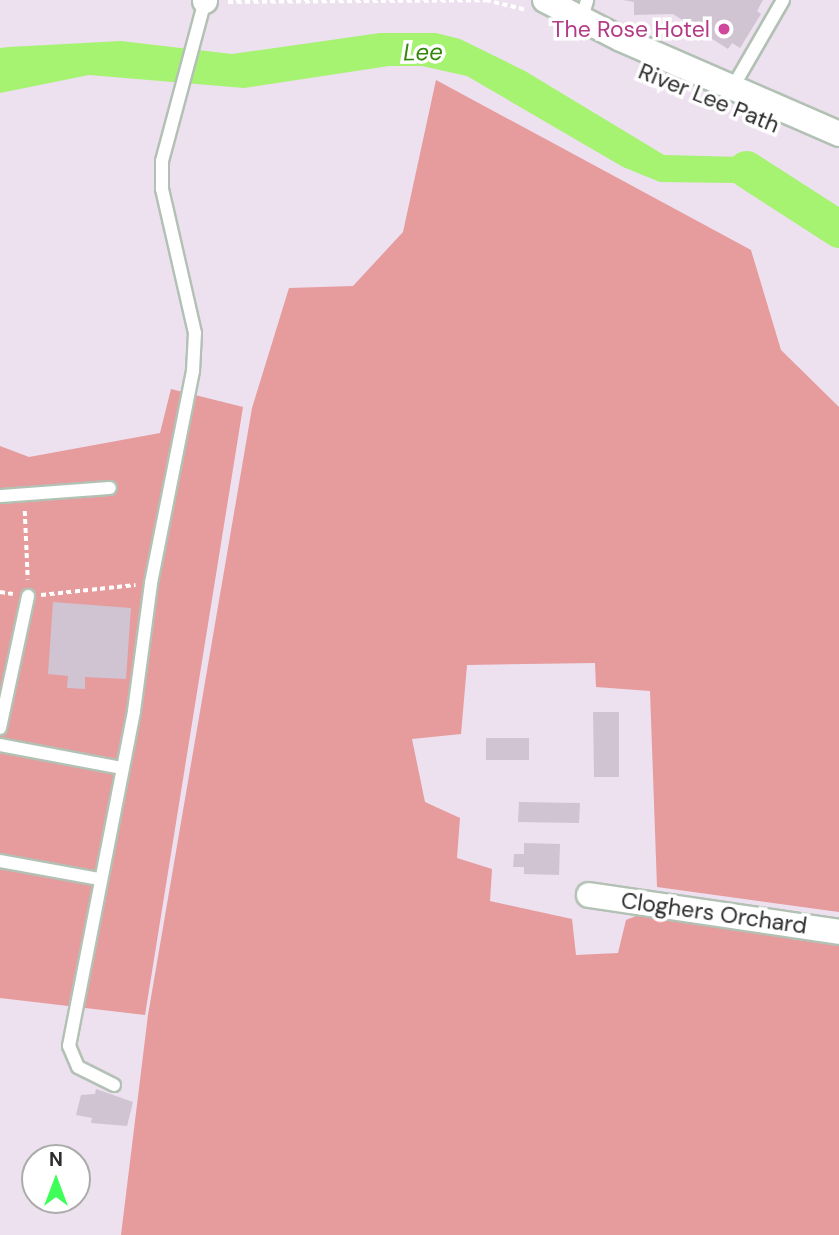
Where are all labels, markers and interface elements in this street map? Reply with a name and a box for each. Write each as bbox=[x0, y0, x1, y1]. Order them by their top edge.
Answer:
place label: The Rose Hotel bbox=[552, 15, 710, 43]
marker: The Rose Hotel bbox=[716, 21, 732, 37]
water label: Lee bbox=[403, 37, 443, 67]
street label: River Lee Path bbox=[635, 57, 783, 139]
street label: Cloghers Orchard bbox=[619, 886, 809, 940]
north arrow bbox=[21, 1144, 91, 1214]
text: N bbox=[49, 1147, 63, 1172]

